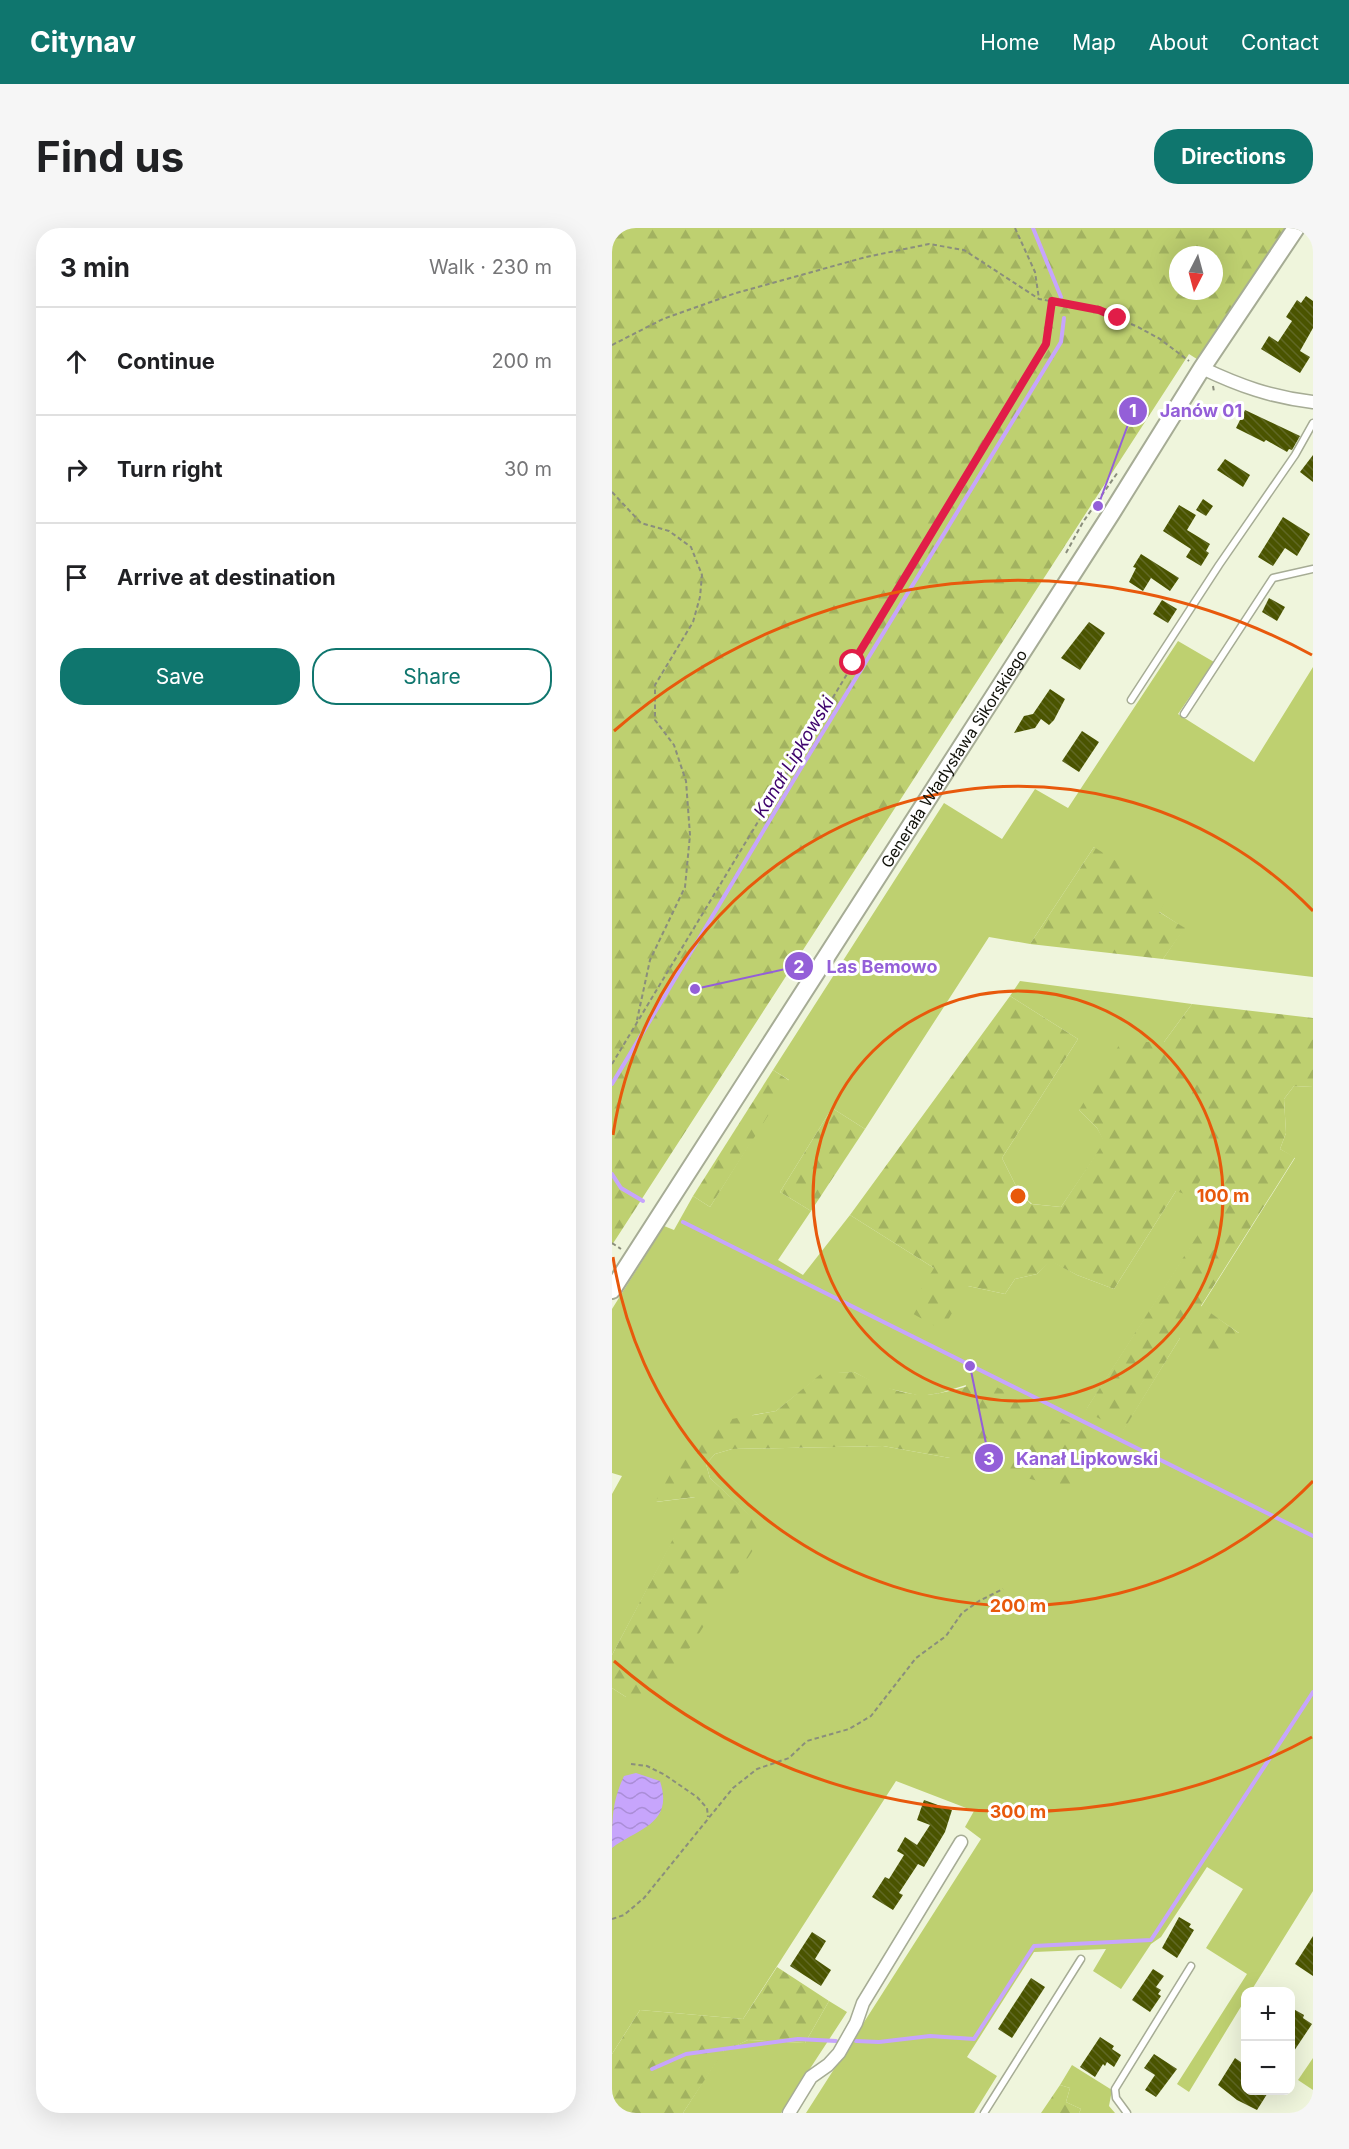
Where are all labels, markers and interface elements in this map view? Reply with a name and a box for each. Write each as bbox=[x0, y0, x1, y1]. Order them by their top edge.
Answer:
text: Citynav bbox=[30, 25, 136, 59]
text: Home bbox=[980, 30, 1039, 55]
text: Map bbox=[1072, 30, 1116, 55]
text: About bbox=[1149, 30, 1208, 55]
text: Contact bbox=[1241, 30, 1319, 55]
button: Directions bbox=[1154, 129, 1313, 184]
text: Find us bbox=[36, 131, 184, 182]
north arrow bbox=[1169, 246, 1223, 300]
text: 3 min bbox=[60, 252, 130, 283]
text: Walk · 230 m bbox=[429, 255, 552, 279]
route end bbox=[1104, 304, 1130, 330]
icon: ahead bbox=[60, 345, 93, 378]
text: Continue bbox=[117, 348, 215, 374]
text: 200 m bbox=[491, 349, 552, 373]
callout: Janów 01 bbox=[1118, 393, 1254, 429]
text: 1 bbox=[1129, 400, 1137, 421]
text: Janów 01 bbox=[1160, 400, 1242, 421]
icon: right bbox=[60, 453, 93, 486]
text: Turn right bbox=[117, 456, 223, 482]
text: 30 m bbox=[504, 457, 552, 481]
icon: arrive bbox=[60, 561, 93, 594]
text: Arrive at destination bbox=[117, 564, 336, 590]
street label: Generała Władysława Sikorskiego bbox=[876, 645, 1031, 871]
button: Save bbox=[60, 648, 300, 705]
button: Share bbox=[312, 648, 552, 705]
route start bbox=[839, 649, 865, 675]
water label: Kanał Lipkowski bbox=[749, 692, 838, 821]
callout: Las Bemowo bbox=[784, 948, 949, 984]
text: 2 bbox=[793, 956, 805, 977]
text: Las Bemowo bbox=[827, 956, 937, 977]
text: 100 m bbox=[1197, 1185, 1249, 1206]
centre of rings bbox=[1008, 1186, 1028, 1206]
callout: Kanał Lipkowski bbox=[974, 1440, 1170, 1476]
text: 3 bbox=[983, 1448, 995, 1469]
text: Kanał Lipkowski bbox=[1016, 1448, 1158, 1469]
text: 200 m bbox=[990, 1595, 1046, 1616]
text: 300 m bbox=[990, 1801, 1046, 1822]
map controls bbox=[1241, 1987, 1295, 2095]
button: + bbox=[1241, 1987, 1295, 2041]
button: − bbox=[1241, 2041, 1295, 2095]

